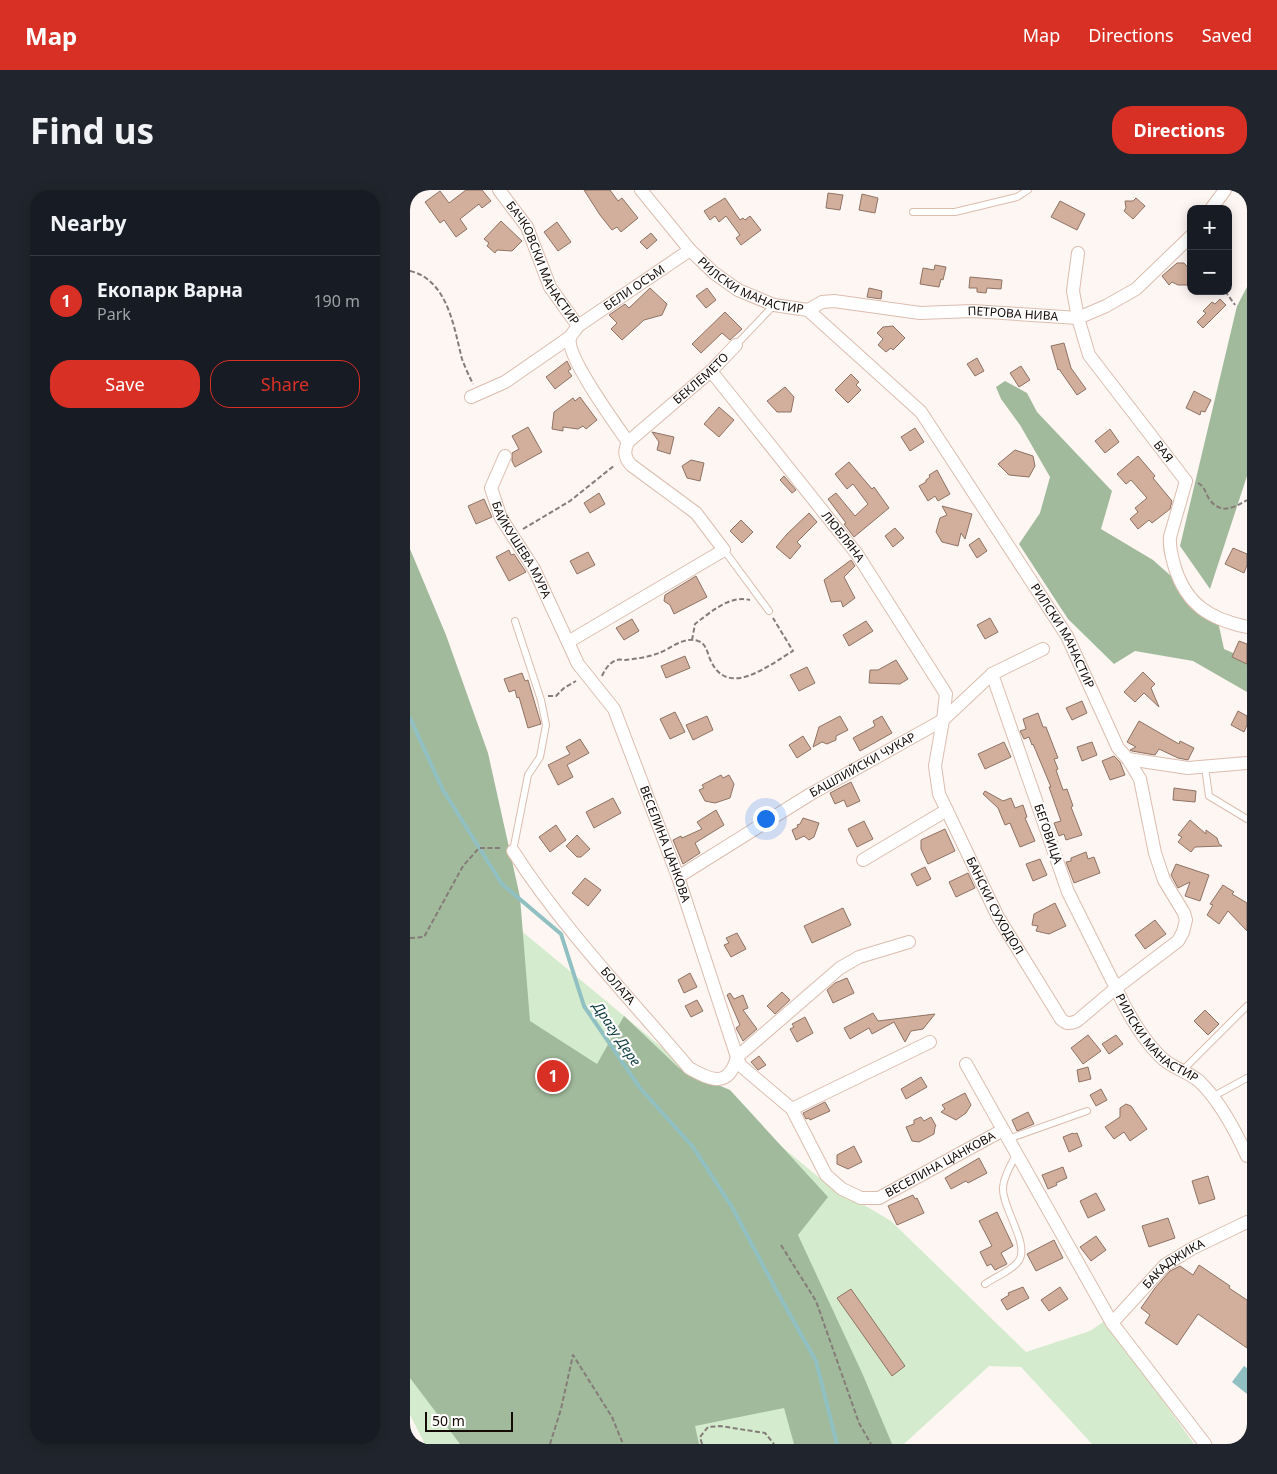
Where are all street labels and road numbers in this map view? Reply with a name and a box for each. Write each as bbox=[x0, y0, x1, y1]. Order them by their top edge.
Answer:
street label: БАЧКОВСКИ МАНАСТИР bbox=[502, 197, 584, 328]
street label: РИЛСКИ МАНАСТИР bbox=[694, 253, 805, 317]
street label: БЕЛИ ОСЪМ bbox=[600, 261, 668, 314]
street label: ПЕТРОВА НИВА bbox=[967, 302, 1059, 325]
street label: БЕКЛЕМЕТО bbox=[669, 349, 732, 408]
street label: ВАЯ bbox=[1150, 437, 1177, 465]
street label: БАЙКУШЕВА МУРА bbox=[488, 499, 556, 601]
street label: ЛЮБЛЯНА bbox=[818, 508, 869, 565]
street label: РИЛСКИ МАНАСТИР bbox=[1027, 580, 1099, 691]
street label: БАШЛИЙСКИ ЧУКАР bbox=[806, 728, 919, 801]
street label: ВЕСЕЛИНА ЦАНКОВА bbox=[636, 783, 695, 905]
street label: БЕГОВИЦА bbox=[1030, 802, 1067, 866]
street label: БАНСКИ СУХОДОЛ bbox=[962, 854, 1028, 958]
street label: БОЛАТА bbox=[597, 963, 640, 1008]
street label: РИЛСКИ МАНАСТИР bbox=[1112, 991, 1202, 1086]
street label: ВЕСЕЛИНА ЦАНКОВА bbox=[882, 1127, 998, 1201]
street label: БАКАДЖИКА bbox=[1138, 1235, 1207, 1292]

